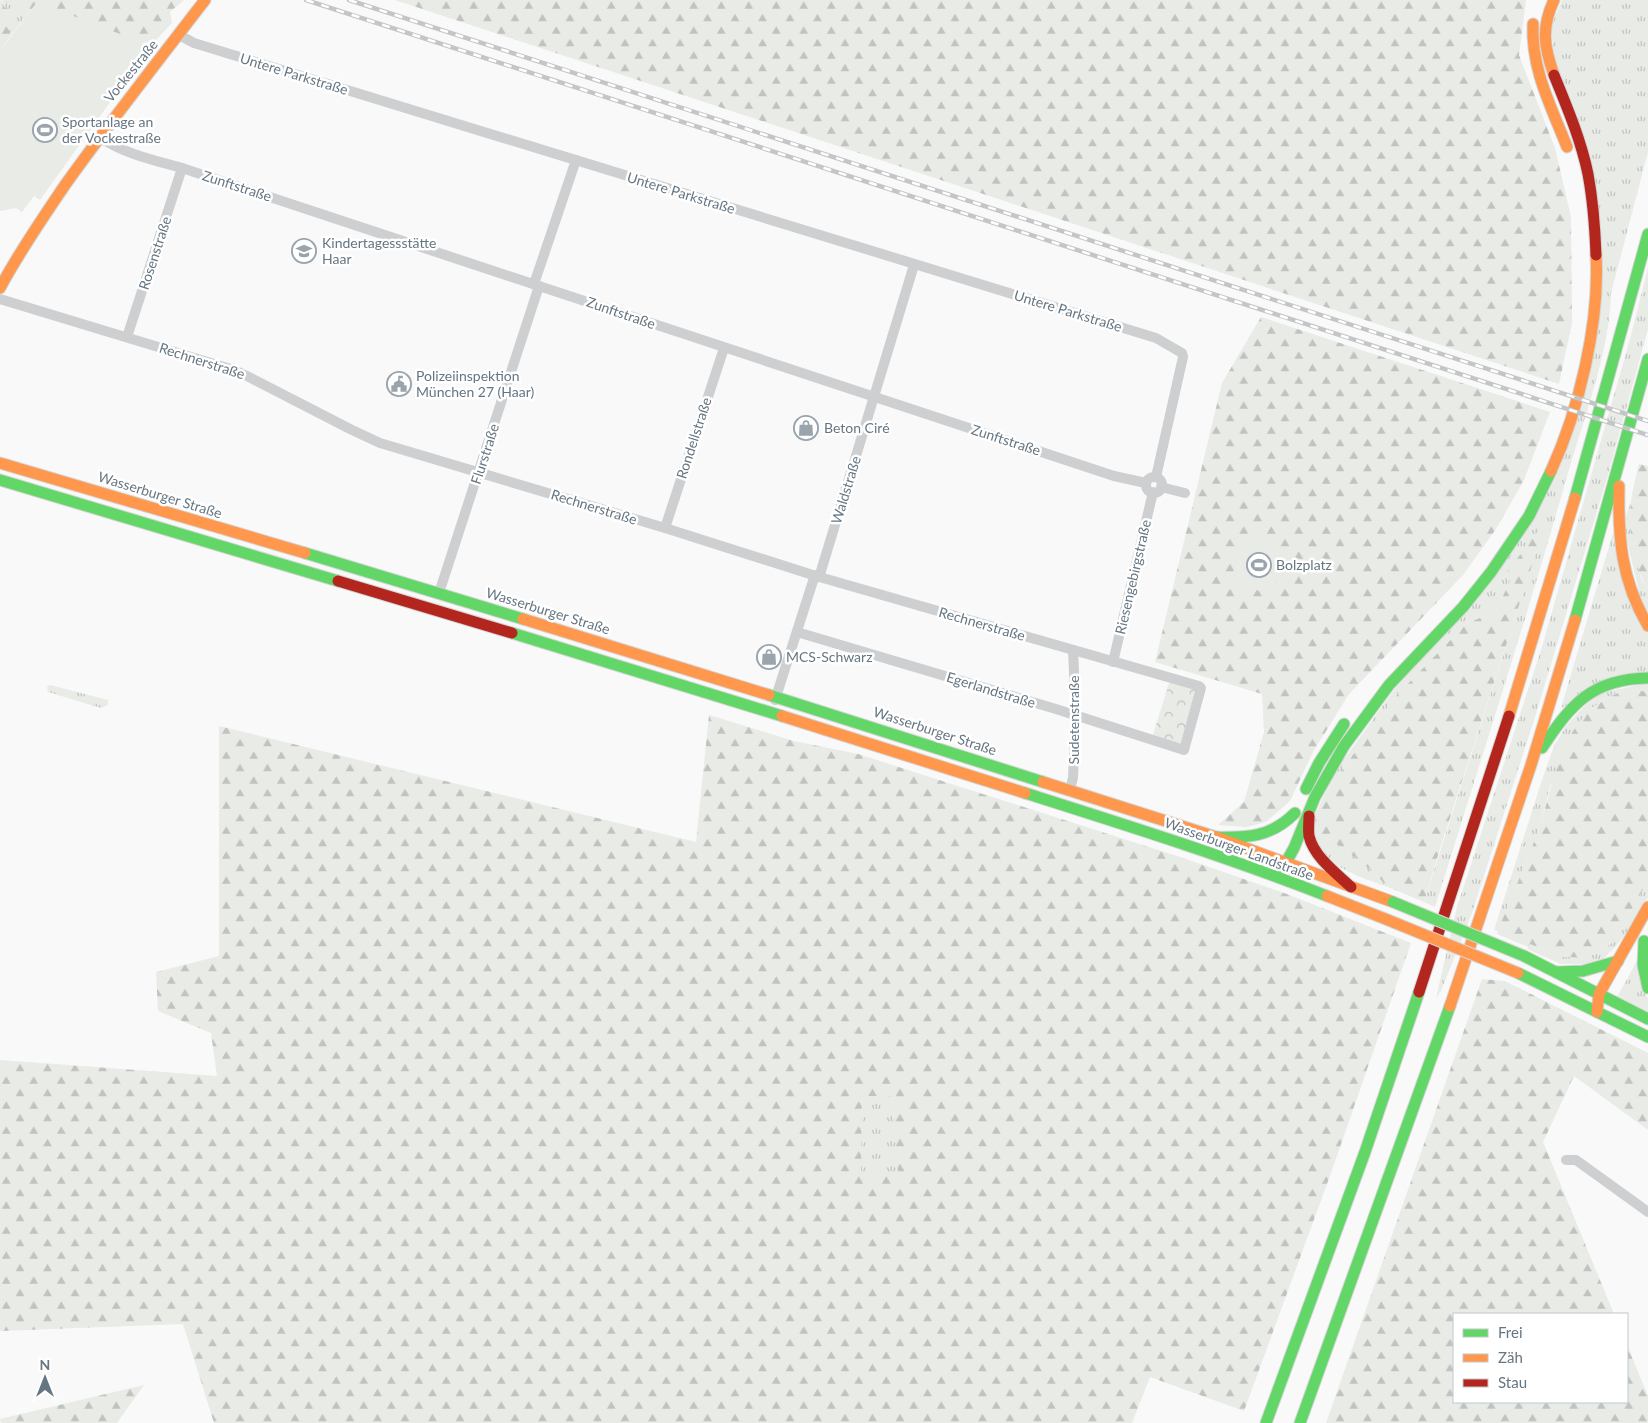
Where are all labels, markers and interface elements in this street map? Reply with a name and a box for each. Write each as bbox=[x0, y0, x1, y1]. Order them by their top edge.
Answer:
street label: Vockestraße bbox=[100, 36, 161, 105]
street label: Untere Parkstraße bbox=[238, 49, 350, 98]
place label: Sportanlage an der Vockestraße bbox=[62, 113, 161, 146]
sports icon: Sportanlage an der Vockestraße bbox=[32, 117, 58, 143]
street label: Zunftstraße bbox=[200, 166, 274, 205]
street label: Untere Parkstraße bbox=[625, 168, 737, 217]
street label: Rosenstraße bbox=[135, 214, 174, 292]
place label: Kindertagessstätte Haar bbox=[322, 234, 436, 267]
school or university icon: Kindertagessstätte Haar bbox=[291, 238, 317, 264]
street label: Untere Parkstraße bbox=[1012, 286, 1124, 335]
street label: Zunftstraße bbox=[584, 293, 658, 332]
street label: Rechnerstraße bbox=[157, 339, 247, 382]
place label: Polizeiinspektion München 27 (Haar) bbox=[416, 367, 535, 400]
public building icon: Polizeiinspektion München 27 (Haar) bbox=[386, 371, 412, 397]
street label: Rondellstraße bbox=[672, 395, 715, 481]
shop icon: Beton Ciré bbox=[793, 415, 819, 441]
place label: Beton Ciré bbox=[824, 419, 890, 436]
street label: Zunftstraße bbox=[969, 420, 1043, 459]
street label: Flurstraße bbox=[467, 421, 502, 486]
street label: Waldstraße bbox=[827, 454, 864, 526]
street label: Wasserburger Straße bbox=[96, 468, 224, 521]
street label: Rechnerstraße bbox=[549, 485, 639, 528]
street label: Riesengebirgstraße bbox=[1111, 518, 1154, 636]
sports icon: Bolzplatz bbox=[1246, 552, 1272, 578]
place label: Bolzplatz bbox=[1276, 556, 1332, 573]
street label: Wasserburger Straße bbox=[484, 584, 612, 637]
street label: Rechnerstraße bbox=[937, 603, 1027, 644]
shop icon: MCS-Schwarz bbox=[756, 644, 782, 670]
place label: MCS-Schwarz bbox=[786, 648, 872, 665]
street label: Egerlandstraße bbox=[945, 668, 1038, 711]
street label: Sudetenstraße bbox=[1065, 675, 1082, 765]
street label: Wasserburger Straße bbox=[871, 703, 999, 758]
street label: Wasserburger Landstraße bbox=[1162, 814, 1316, 883]
legend bbox=[1453, 1313, 1628, 1403]
text: Frei bbox=[1498, 1323, 1523, 1341]
text: Zäh bbox=[1498, 1348, 1523, 1366]
north arrow bbox=[20, 1353, 70, 1403]
text: N bbox=[40, 1356, 50, 1373]
text: Stau bbox=[1498, 1373, 1527, 1391]

